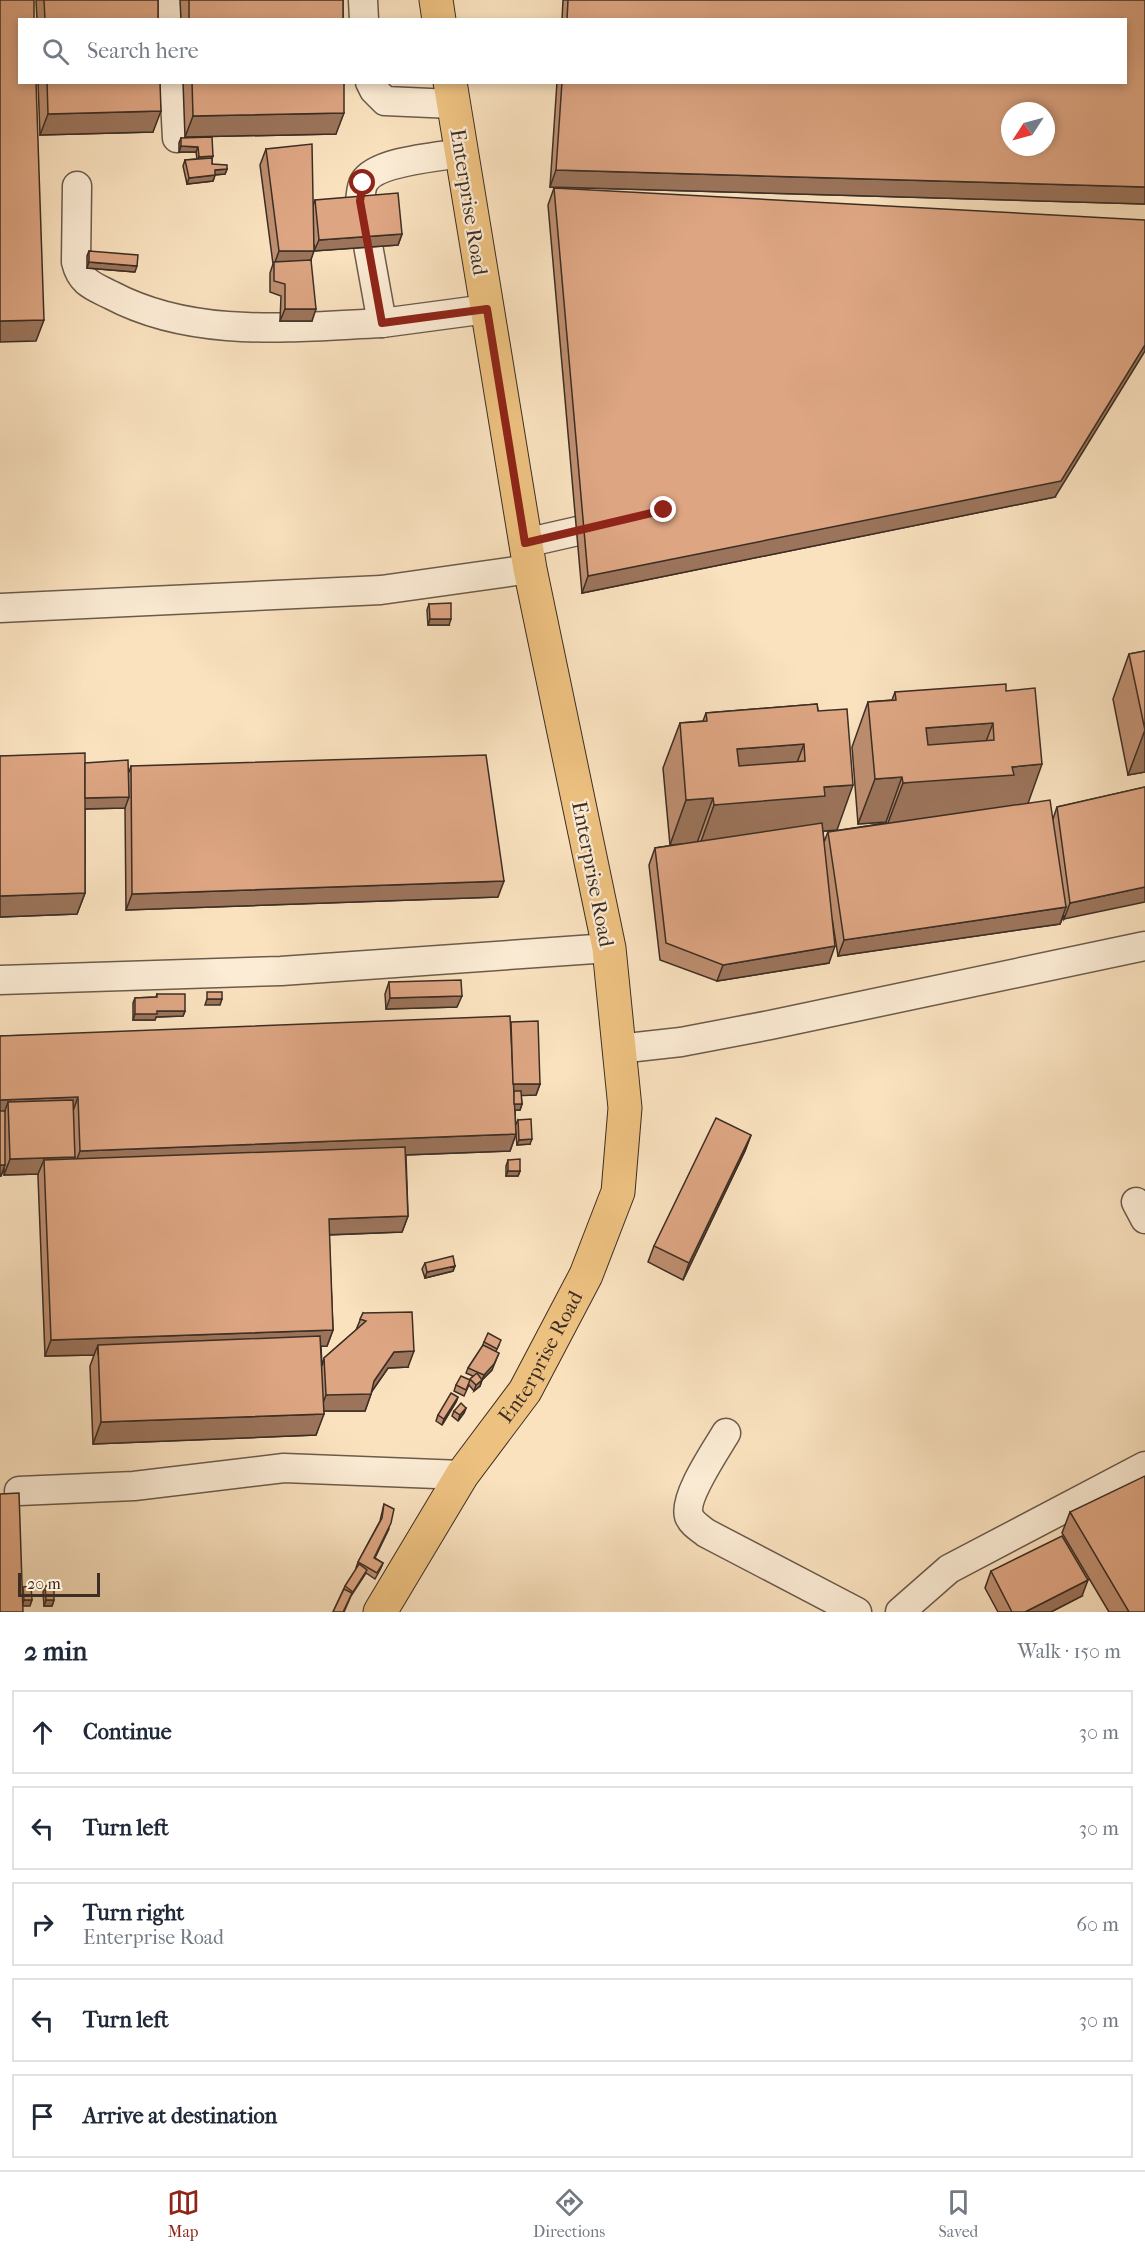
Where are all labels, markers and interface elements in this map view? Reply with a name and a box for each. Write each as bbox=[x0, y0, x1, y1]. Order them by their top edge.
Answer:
search box bbox=[18, 18, 1127, 84]
icon: search bbox=[39, 35, 72, 68]
text: Search here bbox=[87, 38, 199, 64]
north arrow bbox=[1001, 102, 1055, 156]
street label: Enterprise Road bbox=[446, 127, 493, 278]
route start bbox=[349, 169, 375, 195]
route end bbox=[650, 496, 676, 522]
street label: Enterprise Road bbox=[567, 799, 619, 949]
street label: Enterprise Road bbox=[493, 1286, 588, 1428]
scale bar bbox=[18, 1570, 100, 1598]
text: 20 m bbox=[27, 1574, 61, 1593]
text: 2 min bbox=[24, 1636, 87, 1667]
text: Walk · 150 m bbox=[1017, 1640, 1121, 1663]
icon: ahead bbox=[26, 1716, 59, 1749]
text: Continue bbox=[83, 1719, 172, 1745]
text: 30 m bbox=[1079, 1721, 1119, 1744]
icon: left bbox=[26, 1812, 59, 1845]
text: Turn left bbox=[83, 1815, 169, 1841]
text: 30 m bbox=[1079, 1817, 1119, 1840]
text: Turn right bbox=[83, 1900, 184, 1926]
icon: right bbox=[26, 1908, 59, 1941]
text: 60 m bbox=[1076, 1913, 1119, 1936]
text: Enterprise Road bbox=[83, 1926, 224, 1949]
icon: left bbox=[26, 2004, 59, 2037]
text: Turn left bbox=[83, 2007, 169, 2033]
text: 30 m bbox=[1079, 2009, 1119, 2032]
icon: arrive bbox=[26, 2100, 59, 2133]
text: Arrive at destination bbox=[83, 2103, 277, 2129]
tab: Map bbox=[167, 2186, 200, 2241]
tab: Directions bbox=[533, 2186, 605, 2241]
tab: Saved bbox=[939, 2186, 978, 2241]

